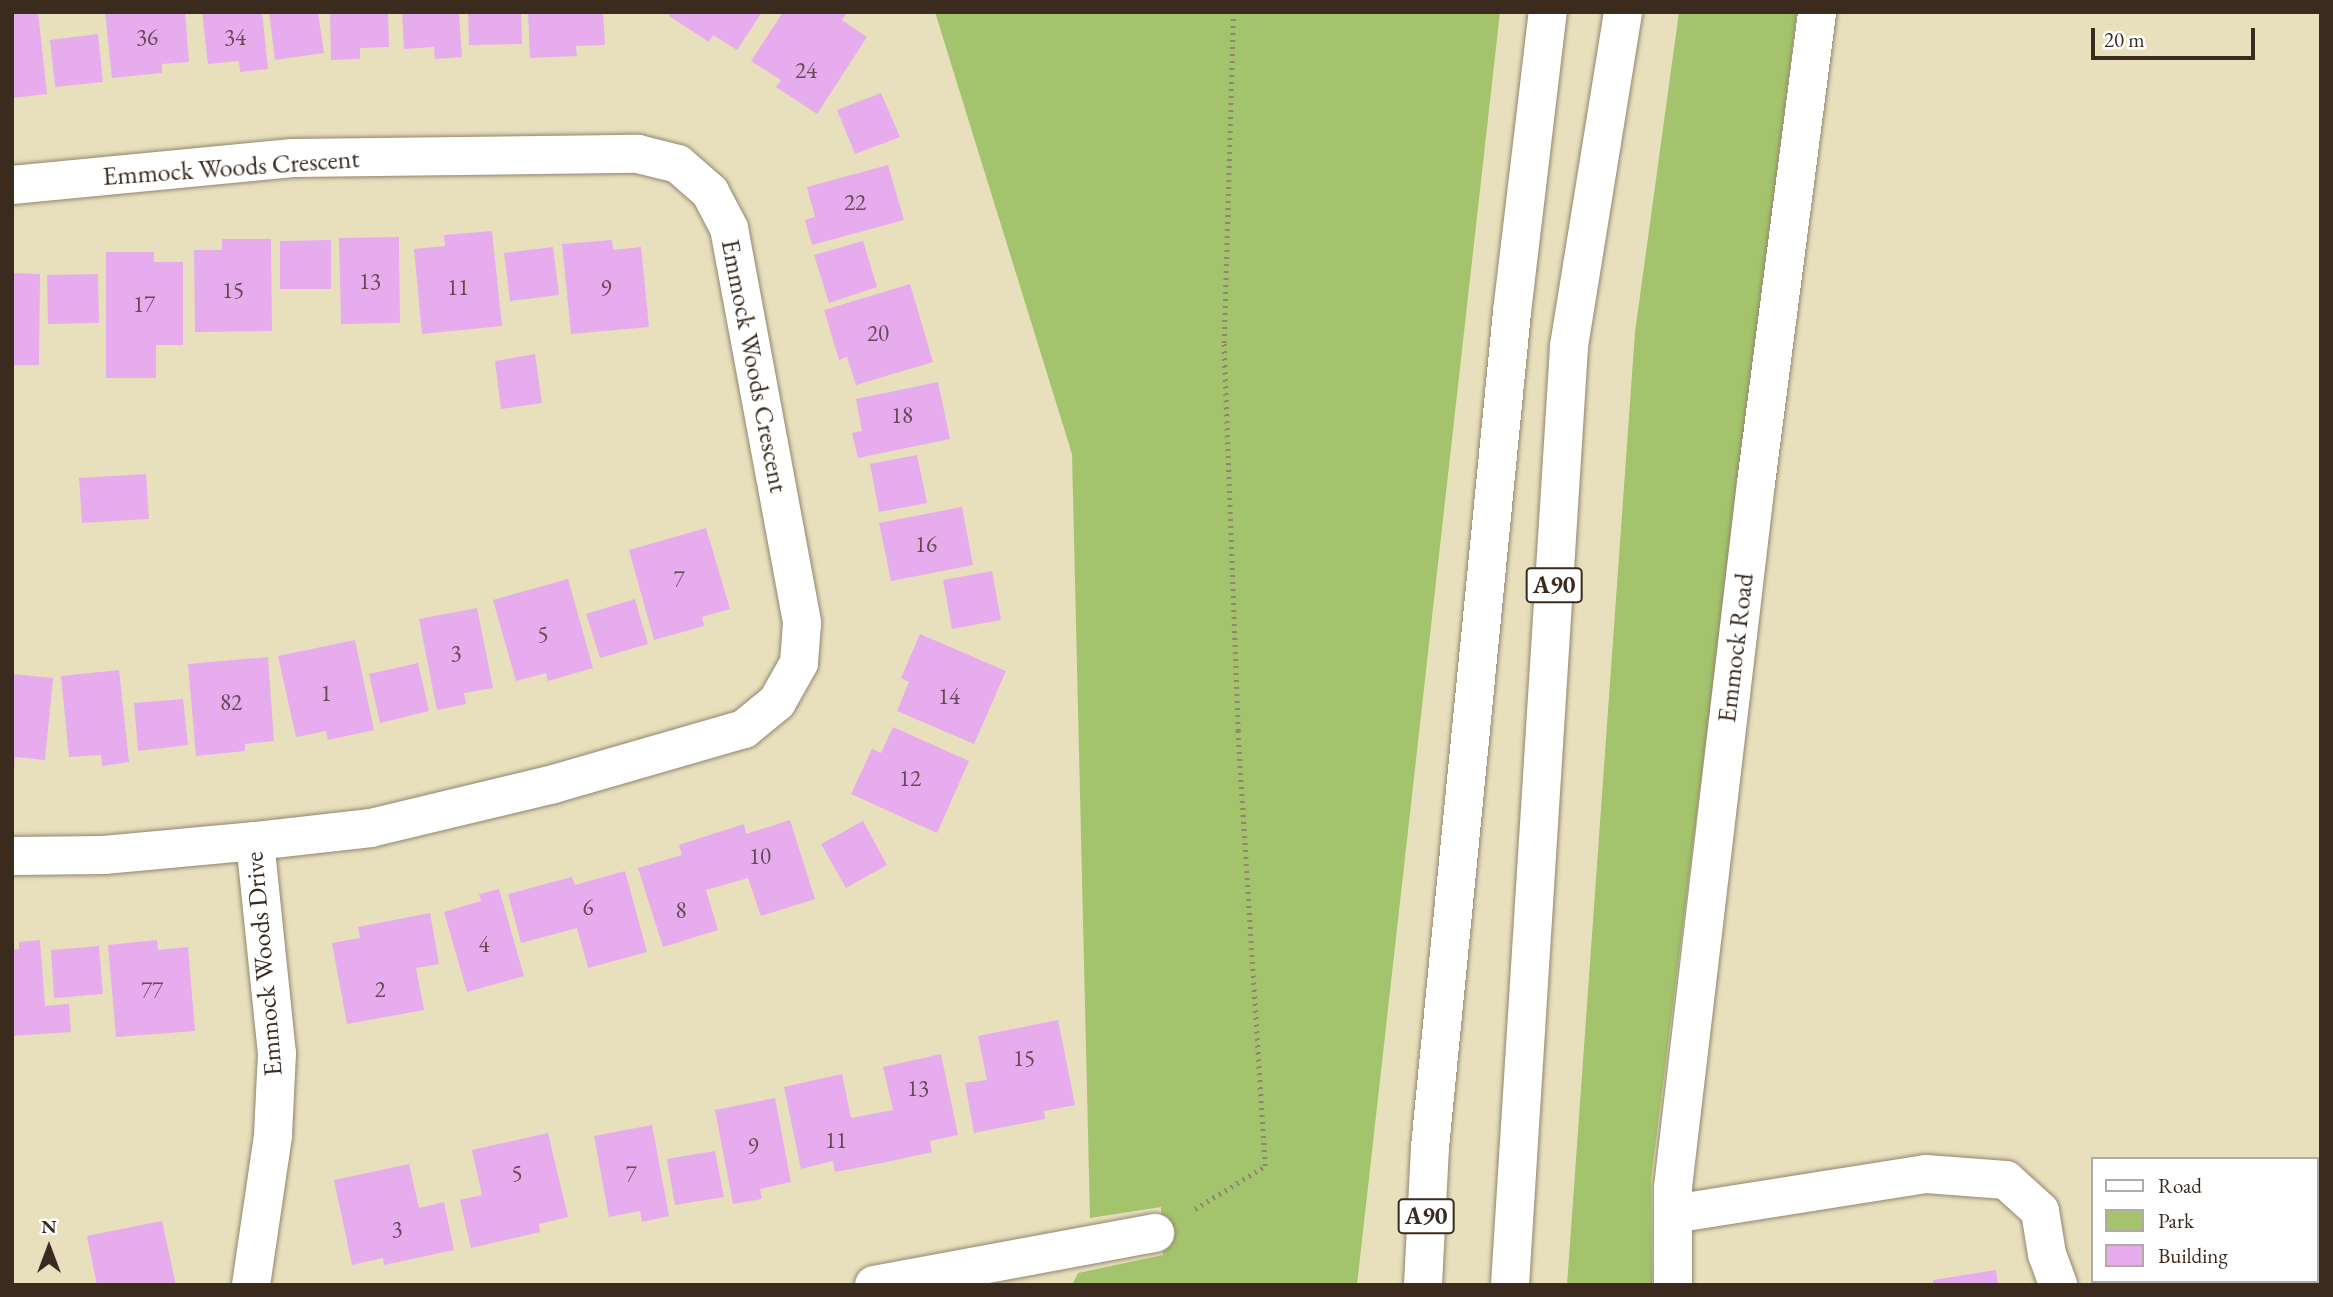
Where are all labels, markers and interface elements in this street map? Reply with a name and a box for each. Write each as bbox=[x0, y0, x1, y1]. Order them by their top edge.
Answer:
scale bar bbox=[2095, 14, 2260, 58]
house number: 36 bbox=[136, 23, 158, 51]
house number: 34 bbox=[224, 23, 246, 51]
text: 20 m bbox=[2104, 26, 2145, 53]
house number: 24 bbox=[795, 56, 817, 84]
street label: Emmock Woods Crescent bbox=[101, 143, 361, 193]
house number: 22 bbox=[844, 188, 866, 216]
street label: Emmock Woods Crescent bbox=[714, 237, 794, 495]
house number: 13 bbox=[359, 267, 381, 295]
house number: 11 bbox=[447, 273, 469, 301]
house number: 9 bbox=[600, 274, 612, 302]
house number: 15 bbox=[222, 276, 244, 304]
house number: 17 bbox=[133, 290, 155, 318]
house number: 20 bbox=[867, 319, 889, 347]
house number: 18 bbox=[891, 401, 913, 429]
house number: 16 bbox=[915, 530, 937, 558]
road number: A90 bbox=[1524, 564, 1584, 606]
house number: 7 bbox=[673, 565, 685, 593]
street label: Emmock Road bbox=[1711, 571, 1761, 725]
house number: 5 bbox=[537, 620, 549, 648]
house number: 3 bbox=[450, 639, 462, 667]
house number: 1 bbox=[320, 679, 332, 707]
house number: 14 bbox=[938, 682, 960, 710]
house number: 82 bbox=[220, 688, 242, 716]
house number: 12 bbox=[899, 764, 921, 792]
house number: 10 bbox=[749, 842, 771, 870]
street label: Emmock Woods Drive bbox=[239, 850, 289, 1078]
house number: 6 bbox=[582, 893, 594, 921]
house number: 8 bbox=[675, 896, 687, 924]
house number: 4 bbox=[478, 930, 490, 958]
house number: 2 bbox=[374, 975, 386, 1003]
house number: 77 bbox=[141, 976, 163, 1004]
house number: 15 bbox=[1013, 1044, 1035, 1072]
house number: 13 bbox=[907, 1074, 929, 1102]
house number: 11 bbox=[825, 1126, 847, 1154]
house number: 9 bbox=[747, 1132, 759, 1160]
legend bbox=[2092, 1157, 2319, 1283]
house number: 5 bbox=[511, 1159, 523, 1187]
house number: 7 bbox=[625, 1160, 637, 1188]
text: Road bbox=[2158, 1172, 2202, 1199]
road number: A90 bbox=[1396, 1196, 1456, 1236]
text: Park bbox=[2158, 1207, 2194, 1234]
north arrow bbox=[14, 1213, 84, 1283]
text: N bbox=[41, 1214, 57, 1239]
house number: 3 bbox=[391, 1215, 403, 1243]
text: Building bbox=[2158, 1242, 2228, 1269]

